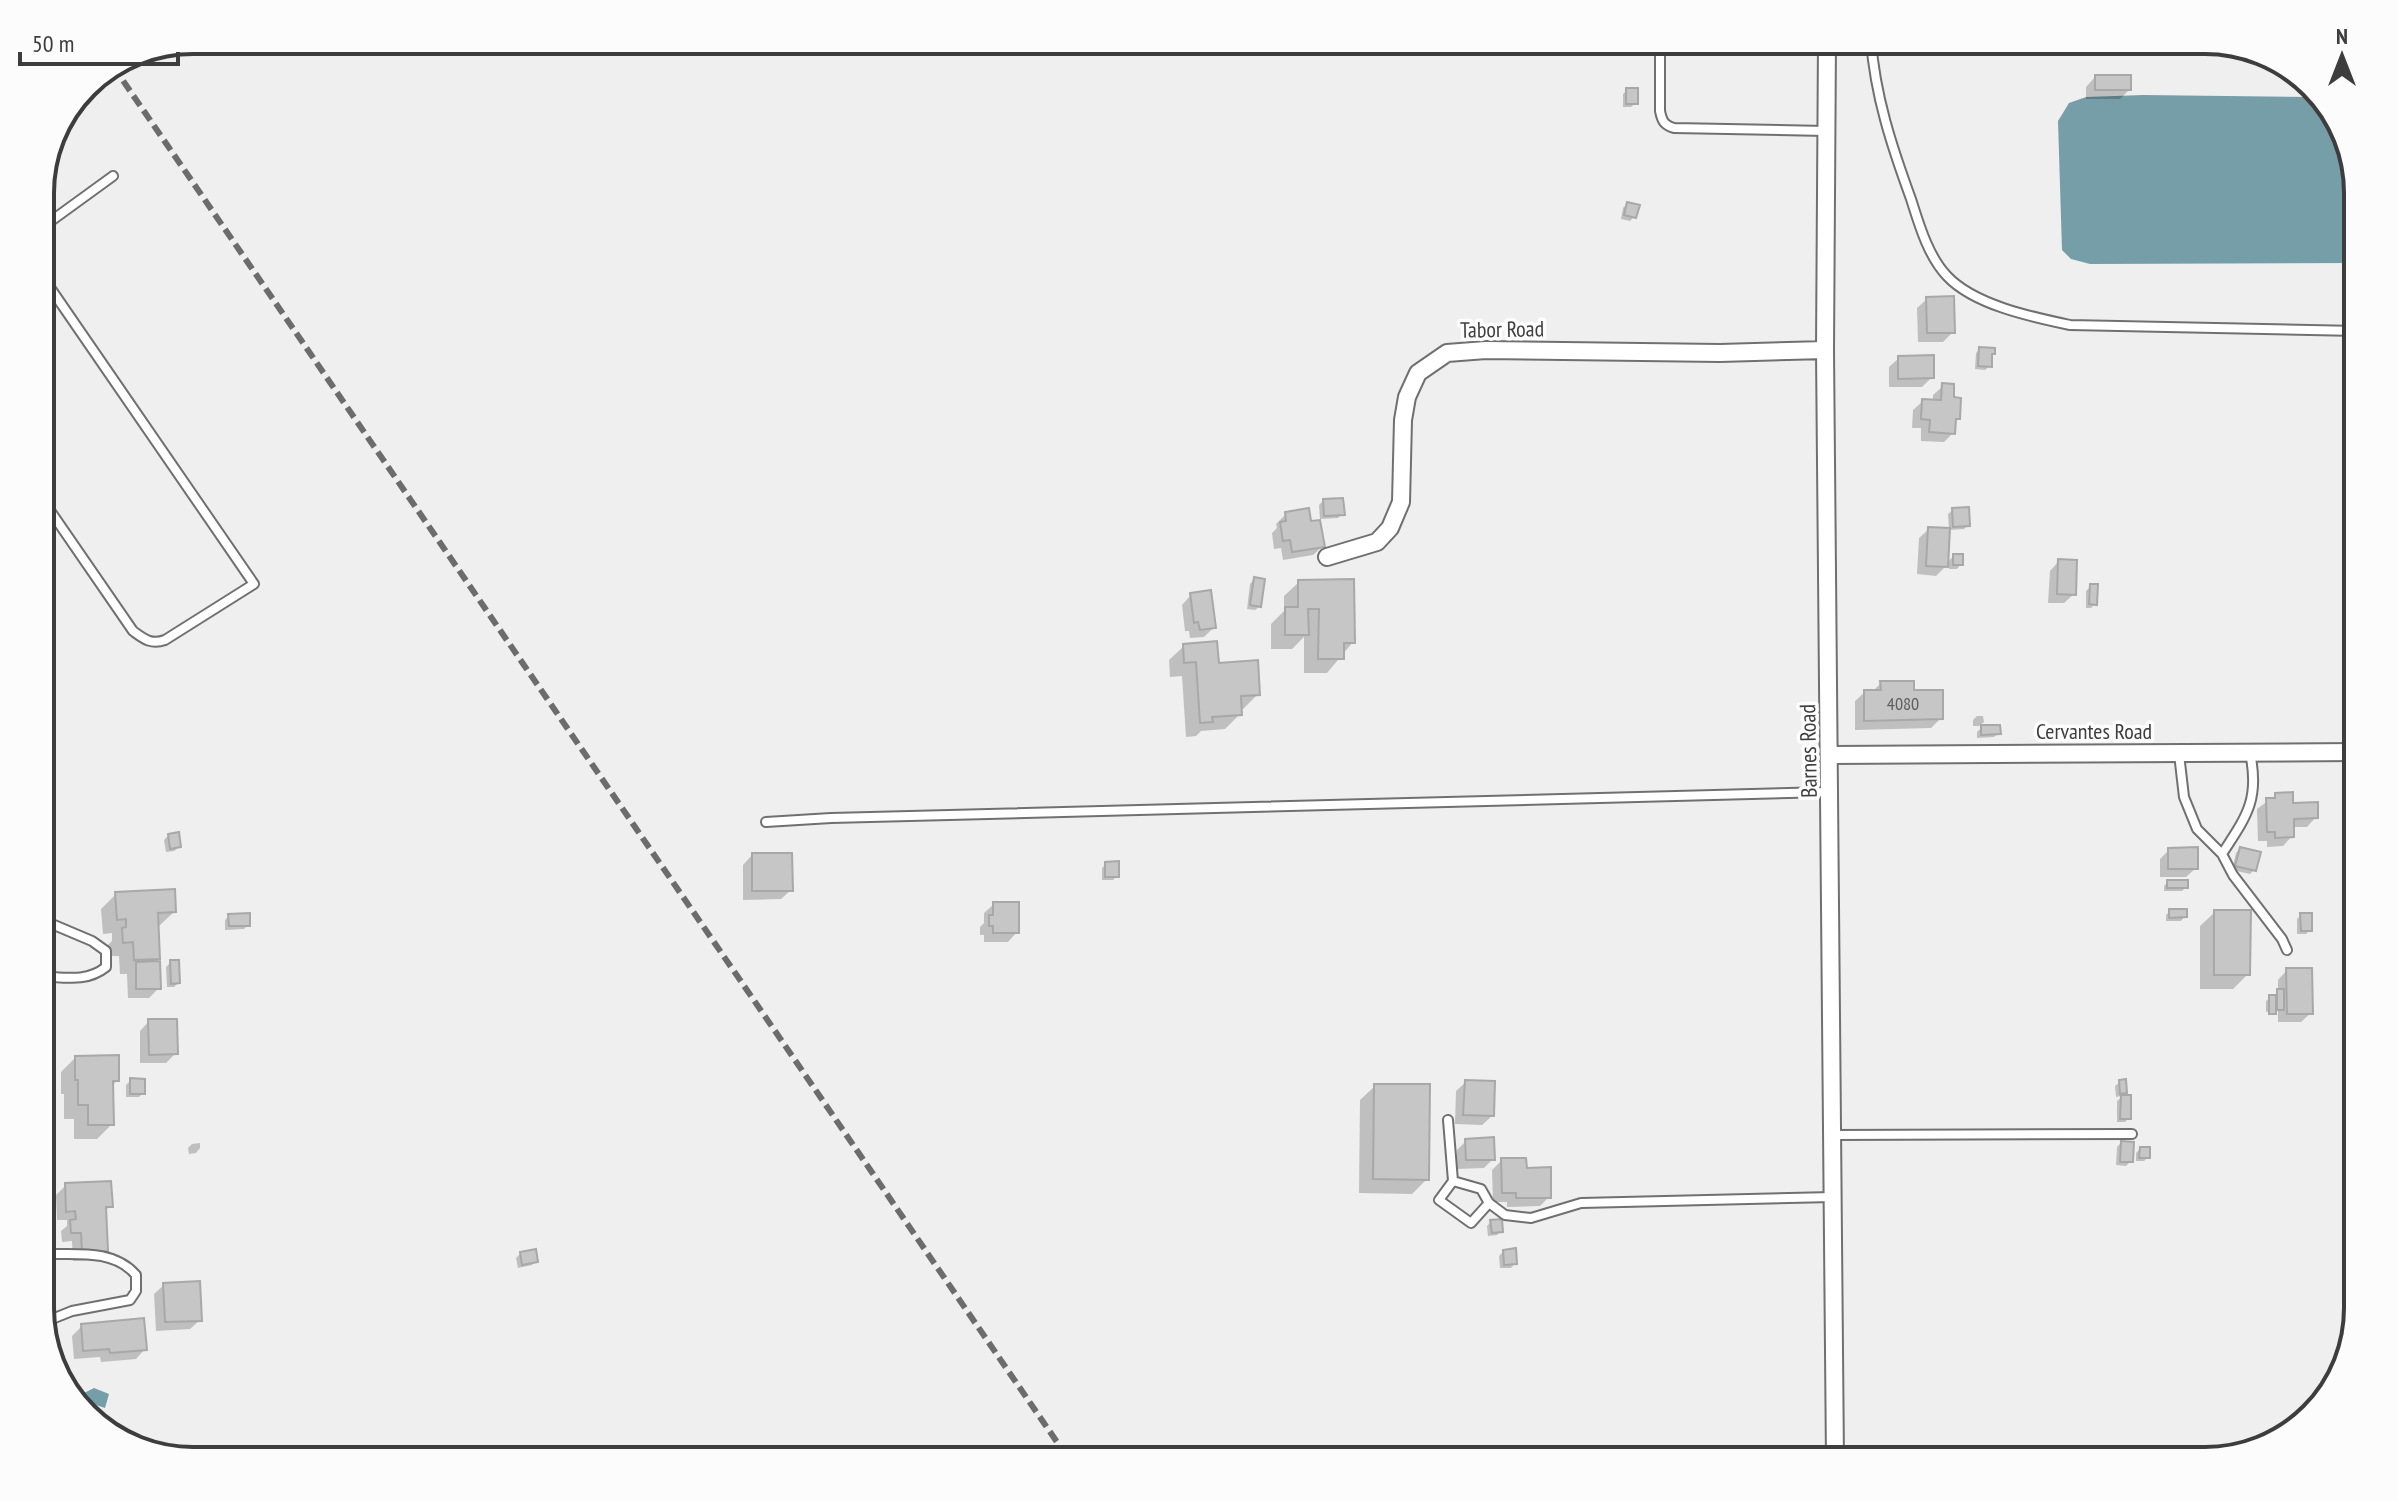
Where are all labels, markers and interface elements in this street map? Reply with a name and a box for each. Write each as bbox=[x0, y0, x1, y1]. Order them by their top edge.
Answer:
scale bar bbox=[20, 16, 178, 66]
north arrow bbox=[2302, 16, 2382, 96]
text: N bbox=[2336, 22, 2348, 50]
text: 50 m bbox=[32, 28, 74, 59]
street label: Tabor Road bbox=[1460, 314, 1544, 344]
house number: 4080 bbox=[1887, 692, 1919, 715]
street label: Barnes Road bbox=[1793, 704, 1823, 798]
street label: Cervantes Road bbox=[2036, 717, 2152, 745]

